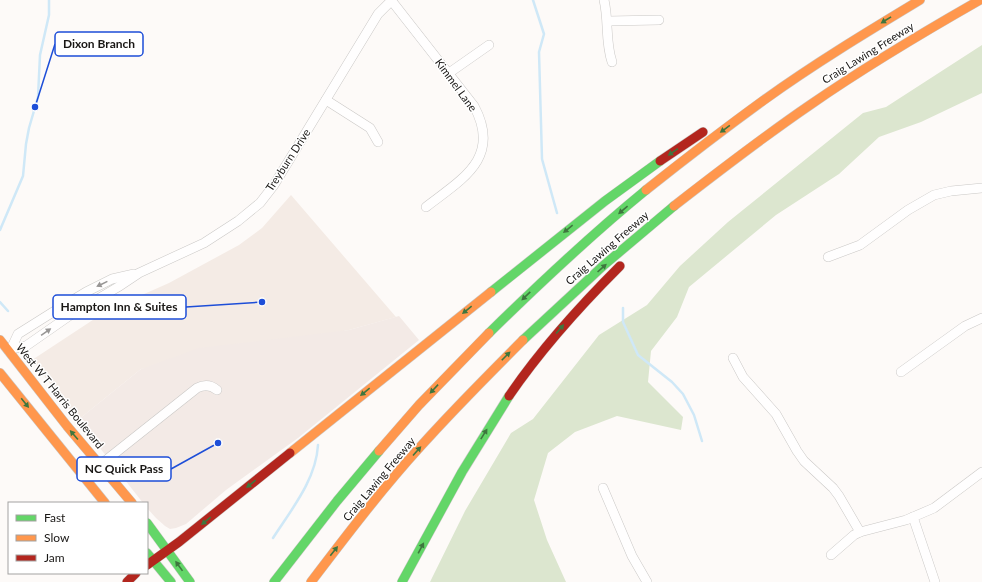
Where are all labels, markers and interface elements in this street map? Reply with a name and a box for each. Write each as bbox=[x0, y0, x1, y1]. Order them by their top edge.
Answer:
one-way arrow bbox=[881, 16, 892, 24]
street label: Craig Lawing Freeway bbox=[820, 19, 916, 86]
callout: Dixon Branch bbox=[55, 32, 143, 56]
text: Dixon Branch bbox=[63, 36, 135, 51]
street label: Kimmel Lane bbox=[433, 56, 480, 114]
one-way arrow bbox=[719, 125, 730, 134]
street label: Treyburn Drive bbox=[263, 126, 313, 193]
one-way arrow bbox=[668, 148, 678, 156]
one-way arrow bbox=[617, 205, 628, 214]
street label: Craig Lawing Freeway bbox=[563, 208, 651, 287]
one-way arrow bbox=[563, 225, 574, 234]
one-way arrow bbox=[596, 263, 607, 272]
one-way arrow bbox=[96, 281, 108, 287]
one-way arrow bbox=[521, 292, 531, 301]
callout: Hampton Inn & Suites bbox=[53, 295, 186, 319]
text: Hampton Inn & Suites bbox=[61, 299, 177, 314]
one-way arrow bbox=[461, 306, 472, 315]
one-way arrow bbox=[556, 324, 565, 335]
one-way arrow bbox=[41, 328, 51, 336]
street label: West W T Harris Boulevard bbox=[14, 341, 107, 451]
one-way arrow bbox=[502, 351, 511, 361]
one-way arrow bbox=[429, 384, 439, 394]
one-way arrow bbox=[360, 388, 371, 397]
one-way arrow bbox=[20, 398, 29, 409]
one-way arrow bbox=[480, 429, 488, 439]
one-way arrow bbox=[70, 430, 79, 440]
street label: Craig Lawing Freeway bbox=[340, 434, 418, 523]
one-way arrow bbox=[413, 446, 422, 456]
callout: NC Quick Pass bbox=[77, 457, 171, 481]
text: NC Quick Pass bbox=[85, 461, 163, 476]
one-way arrow bbox=[246, 480, 257, 489]
legend bbox=[8, 502, 148, 574]
text: Fast bbox=[44, 510, 66, 525]
one-way arrow bbox=[200, 516, 211, 525]
text: Slow bbox=[44, 530, 70, 545]
one-way arrow bbox=[417, 542, 424, 553]
one-way arrow bbox=[330, 546, 339, 557]
text: Jam bbox=[44, 550, 65, 565]
one-way arrow bbox=[175, 561, 183, 571]

